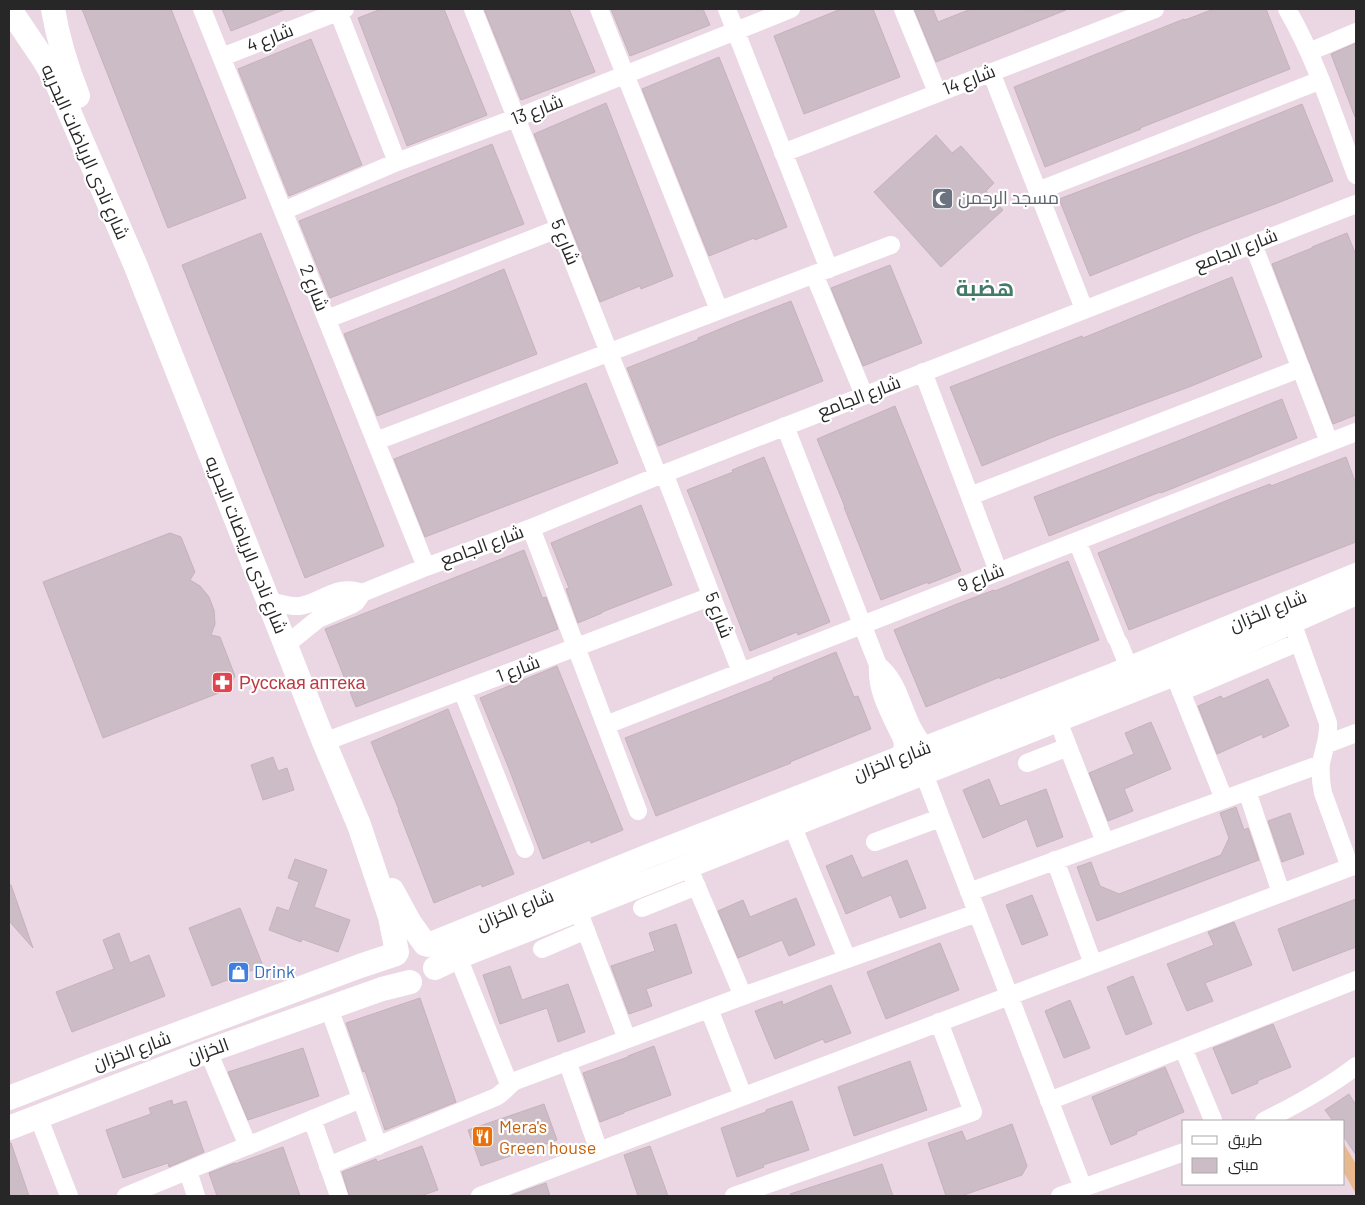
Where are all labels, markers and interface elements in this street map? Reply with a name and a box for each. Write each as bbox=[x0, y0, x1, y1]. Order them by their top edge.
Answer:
street label: شارع 4 bbox=[243, 18, 297, 58]
street label: شارع 14 bbox=[939, 59, 999, 101]
street label: شارع نادى الرياضات البحريه bbox=[35, 60, 135, 244]
street label: شارع 13 bbox=[507, 89, 567, 131]
mosque icon: مسجد الرحمن bbox=[930, 186, 954, 210]
place label: مسجد الرحمن bbox=[958, 186, 1059, 209]
street label: شارع 5 bbox=[545, 215, 585, 269]
street label: شارع الجامع bbox=[1191, 223, 1281, 277]
street label: شارع 2 bbox=[294, 261, 334, 315]
district label: هضبة bbox=[956, 274, 1014, 301]
street label: شارع الجامع bbox=[814, 370, 904, 424]
street label: شارع نادى الرياضات البحريه bbox=[199, 453, 293, 637]
street label: شارع الجامع bbox=[437, 520, 527, 572]
street label: شارع 9 bbox=[954, 558, 1008, 598]
street label: شارع الخزان bbox=[1226, 585, 1310, 637]
street label: شارع 5 bbox=[699, 588, 739, 642]
street label: شارع 1 bbox=[493, 650, 543, 688]
pharmacy icon: Русская аптека bbox=[211, 671, 235, 695]
place label: Русская аптека bbox=[239, 671, 367, 693]
street label: شارع الخزان bbox=[850, 735, 934, 787]
street label: شارع الخزان bbox=[473, 884, 557, 936]
shop icon: Drink bbox=[226, 960, 250, 984]
place label: Drink bbox=[254, 960, 295, 982]
street label: شارع الخزان bbox=[90, 1026, 174, 1076]
street label: الخزان bbox=[184, 1032, 232, 1069]
place label: Mera's Green house bbox=[499, 1115, 596, 1158]
legend bbox=[1182, 1120, 1345, 1185]
restaurant icon: Mera's Green house bbox=[471, 1125, 495, 1149]
text: طريق bbox=[1228, 1130, 1262, 1150]
text: مبنى bbox=[1228, 1155, 1259, 1175]

